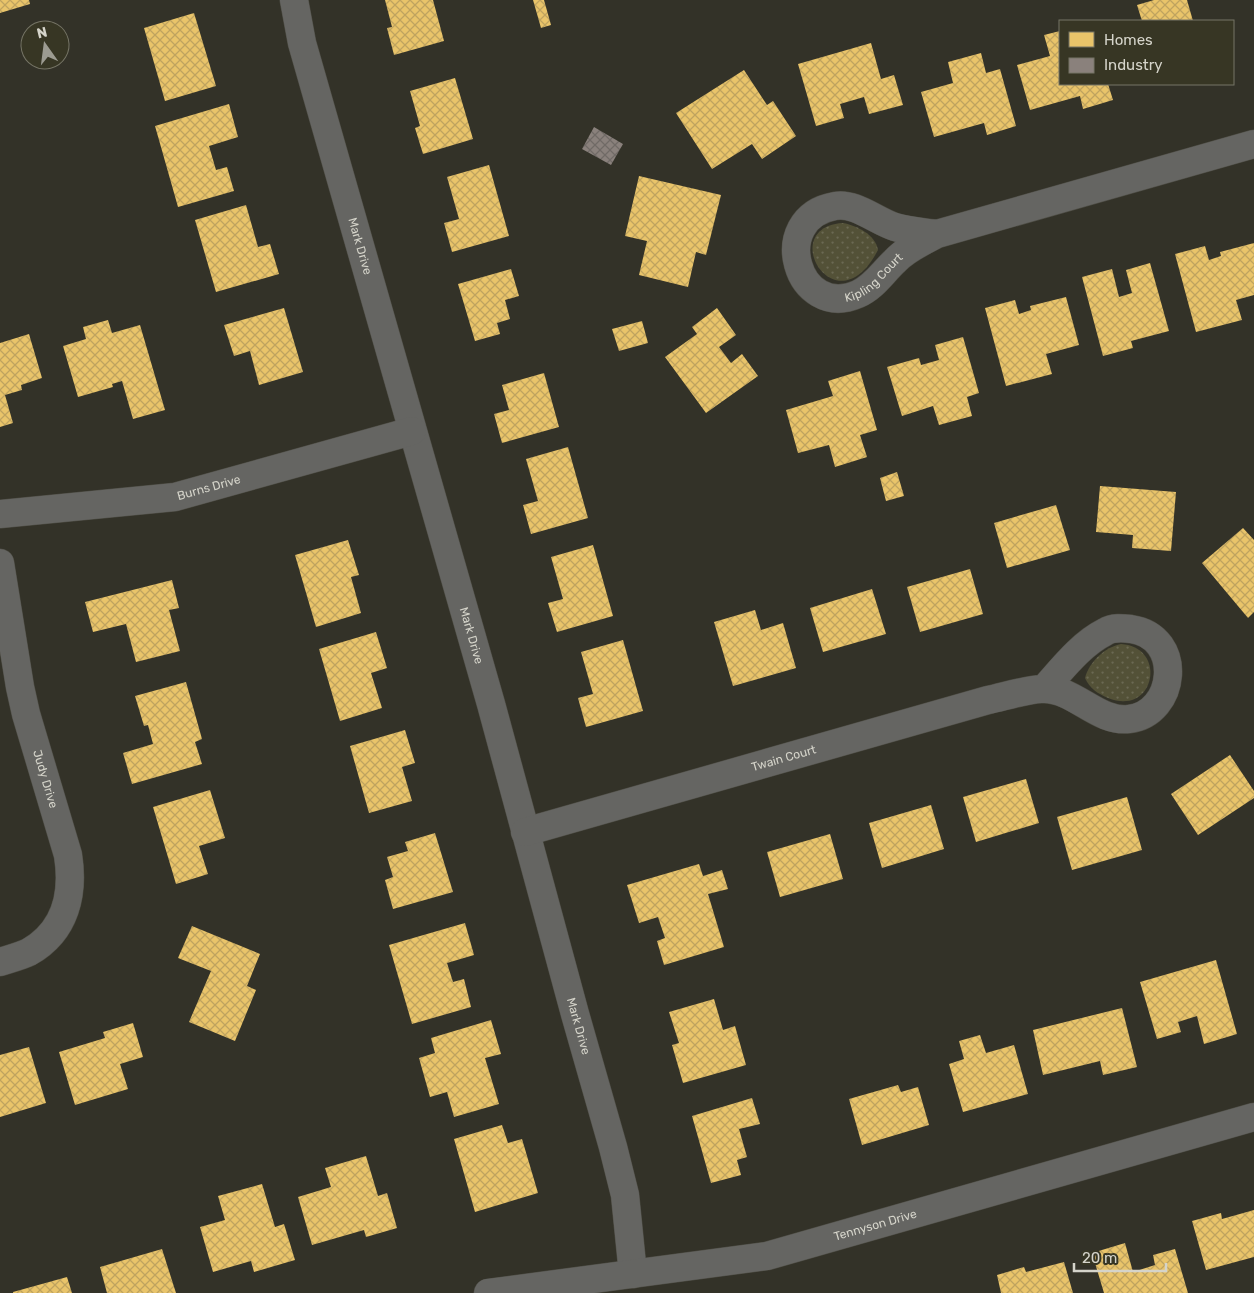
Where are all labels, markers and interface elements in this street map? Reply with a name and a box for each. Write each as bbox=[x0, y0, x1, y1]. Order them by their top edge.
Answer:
north arrow bbox=[20, 20, 70, 70]
legend bbox=[1059, 20, 1234, 85]
text: N bbox=[35, 23, 49, 42]
text: Homes bbox=[1104, 31, 1153, 49]
text: Industry bbox=[1104, 56, 1163, 74]
street label: Mark Drive bbox=[345, 216, 375, 277]
street label: Kipling Court bbox=[843, 250, 906, 305]
street label: Burns Drive bbox=[176, 472, 242, 503]
street label: Mark Drive bbox=[457, 605, 486, 666]
street label: Twain Court bbox=[750, 742, 818, 774]
street label: Judy Drive bbox=[30, 748, 61, 810]
street label: Mark Drive bbox=[564, 996, 593, 1056]
street label: Tennyson Drive bbox=[832, 1207, 919, 1244]
scale bar bbox=[1074, 1240, 1166, 1272]
text: 20 m bbox=[1082, 1249, 1117, 1267]

